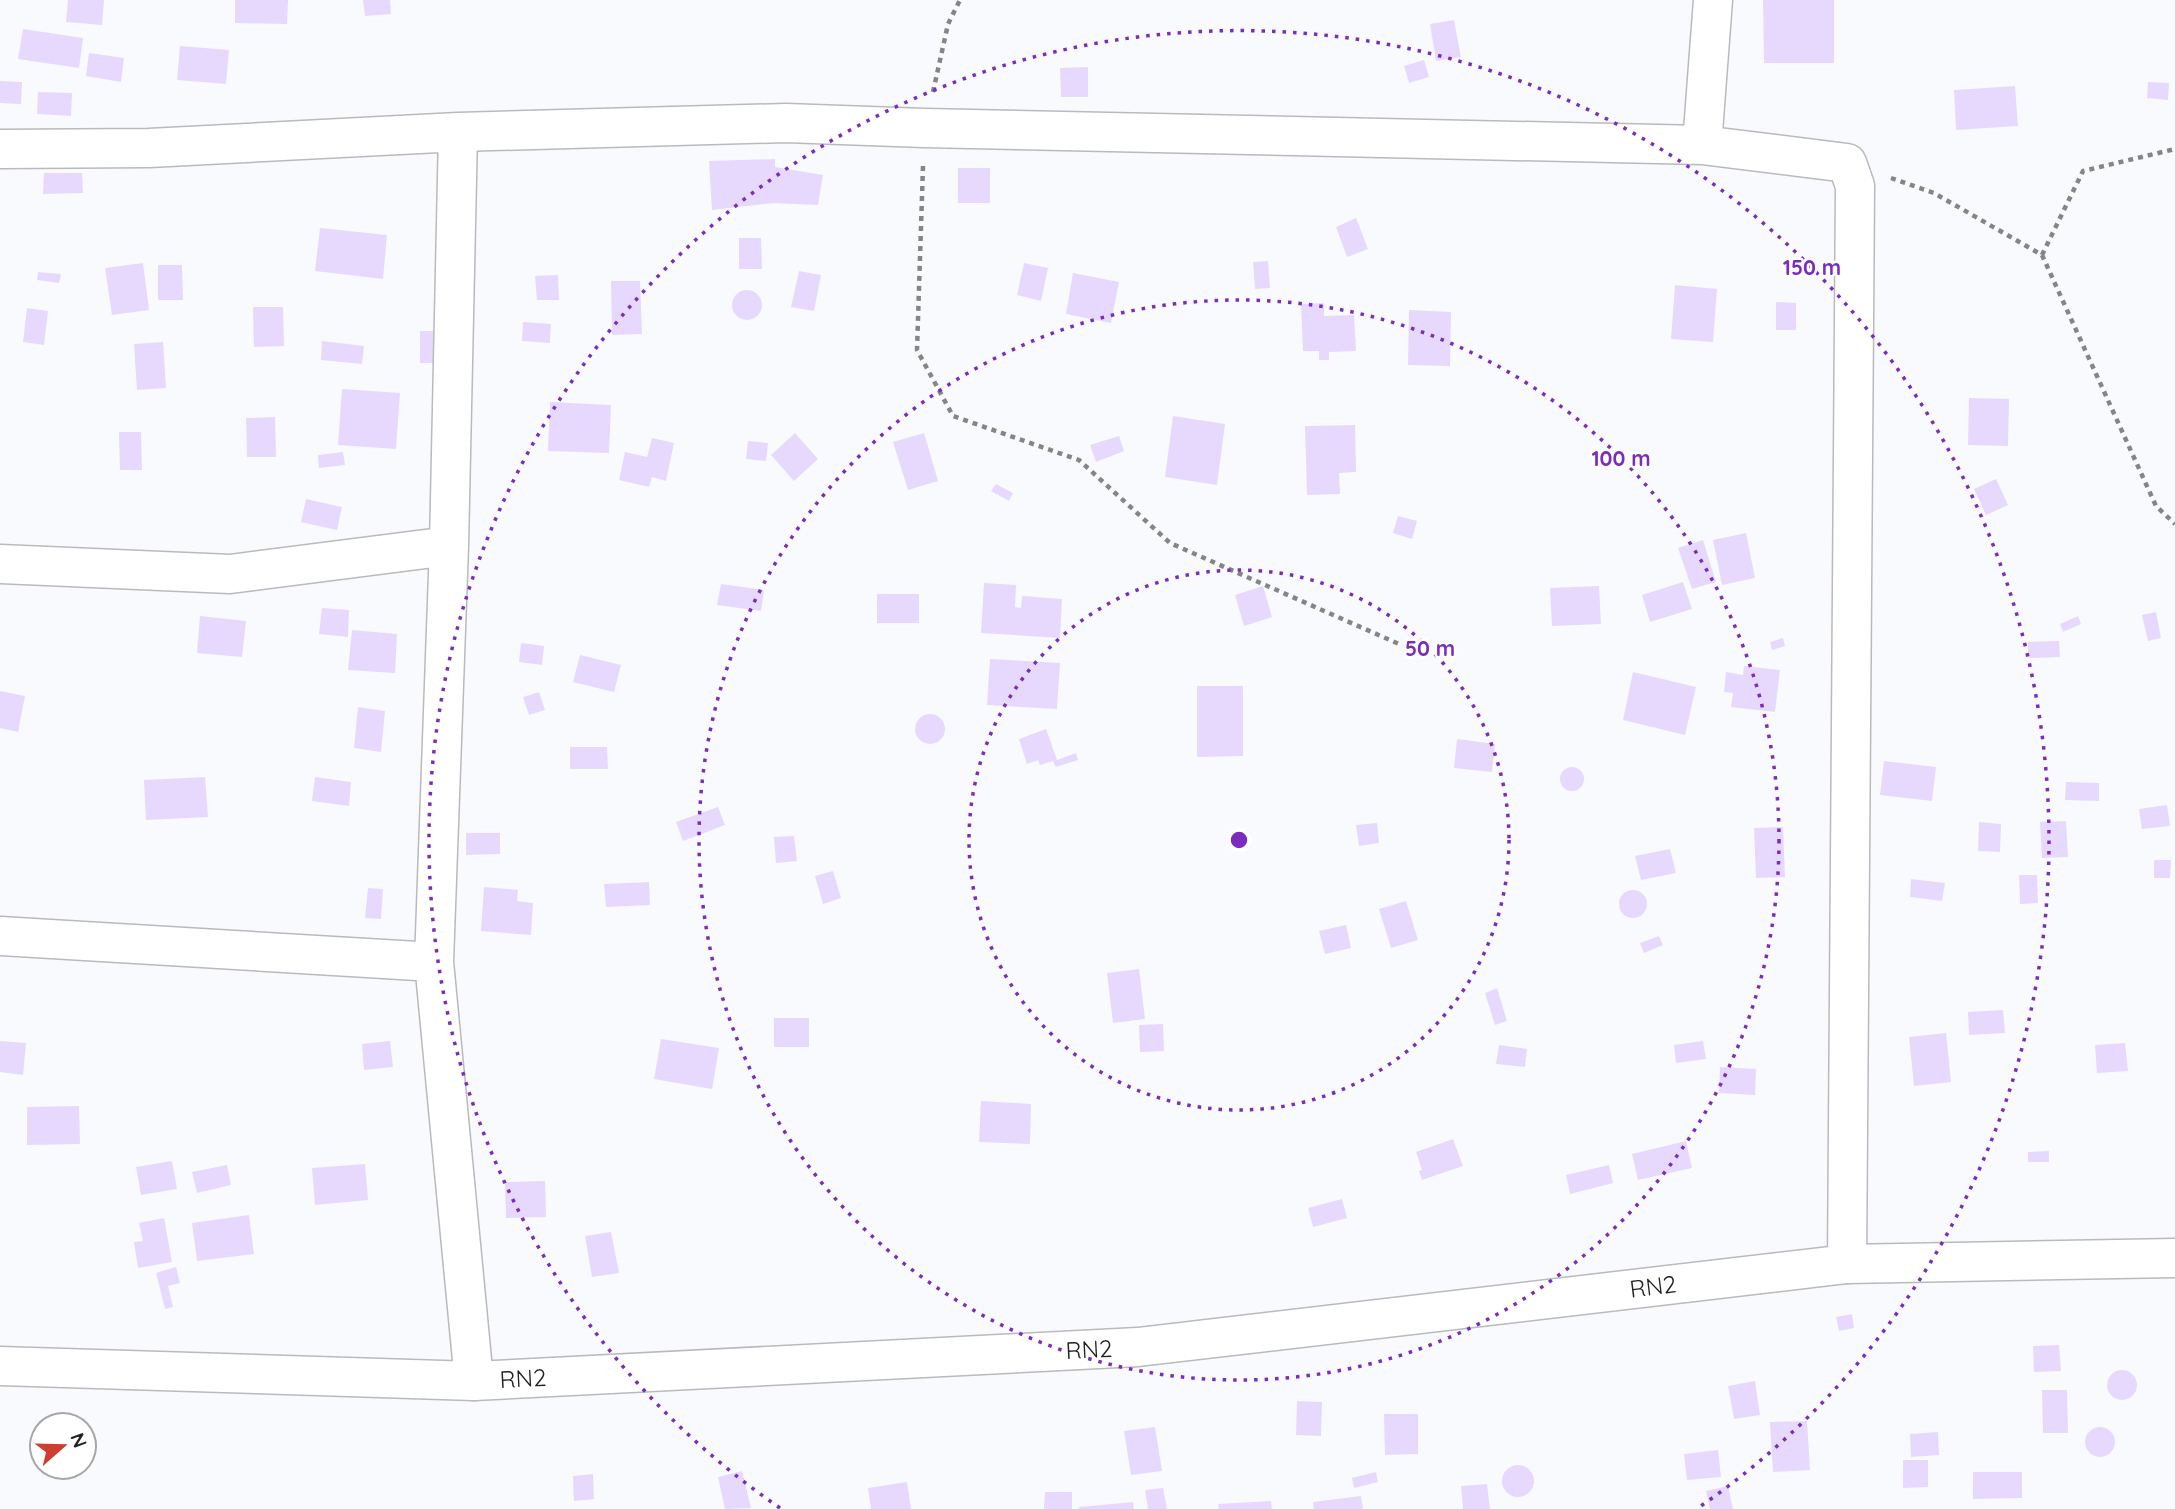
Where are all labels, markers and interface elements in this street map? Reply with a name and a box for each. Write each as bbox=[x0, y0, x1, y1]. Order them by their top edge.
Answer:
text: 150 m bbox=[1783, 254, 1841, 280]
text: 100 m bbox=[1591, 445, 1651, 471]
text: 50 m bbox=[1405, 635, 1455, 661]
centre of rings bbox=[1227, 828, 1251, 852]
street label: RN2 bbox=[1628, 1268, 1678, 1304]
street label: RN2 bbox=[1065, 1333, 1113, 1365]
street label: RN2 bbox=[499, 1362, 547, 1394]
north arrow bbox=[28, 1411, 98, 1481]
text: N bbox=[65, 1430, 93, 1451]

